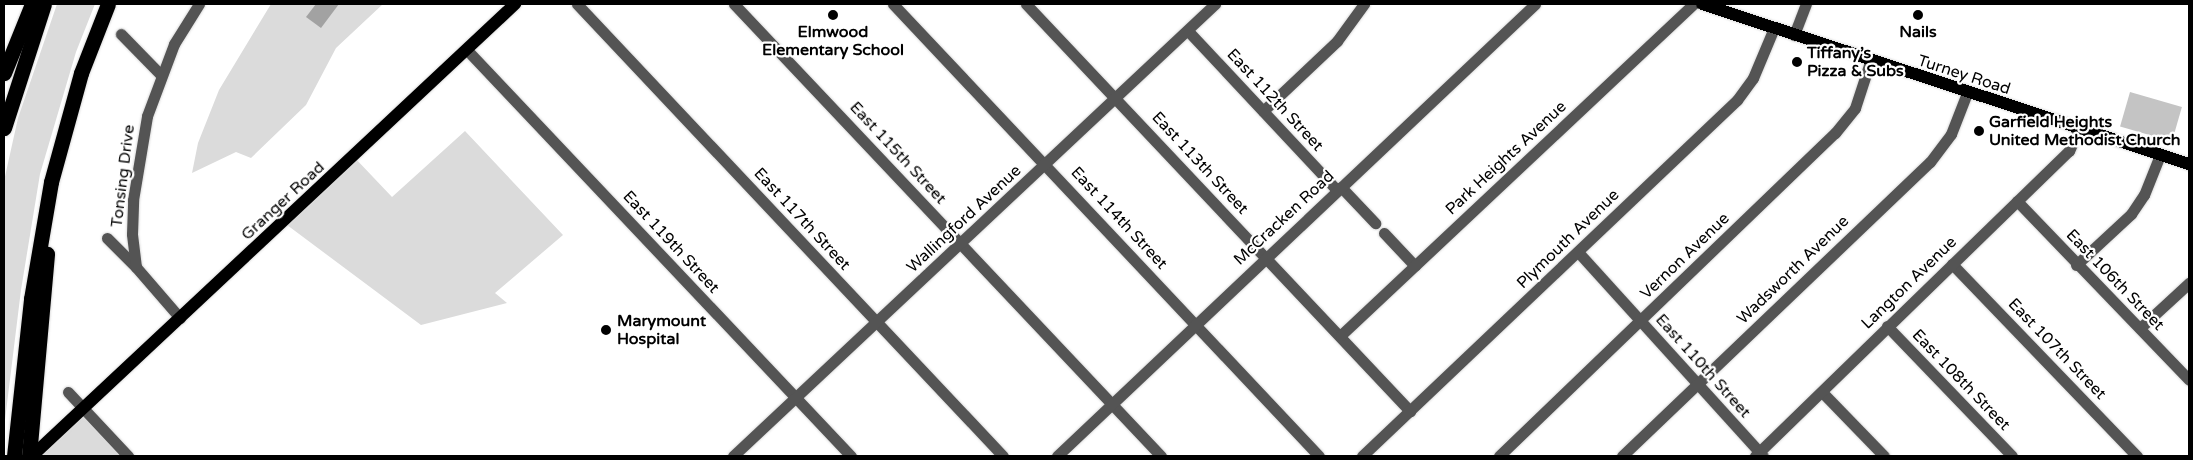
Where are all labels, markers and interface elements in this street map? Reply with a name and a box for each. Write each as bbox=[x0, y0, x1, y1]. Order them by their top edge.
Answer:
marker: Elmwood Elementary School bbox=[827, 9, 839, 21]
marker: Nails bbox=[1912, 9, 1924, 21]
place label: Elmwood Elementary School bbox=[762, 22, 904, 60]
place label: Nails bbox=[1899, 22, 1937, 42]
place label: Tiffany’s Pizza & Subs bbox=[1807, 43, 1904, 81]
street label: East 112th Street bbox=[1223, 45, 1327, 155]
street label: Turney Road bbox=[1915, 51, 2013, 99]
marker: Tiffany’s Pizza & Subs bbox=[1791, 56, 1803, 68]
street label: Park Heights Avenue bbox=[1442, 97, 1570, 219]
street label: East 115th Street bbox=[846, 98, 950, 208]
street label: East 113th Street bbox=[1148, 108, 1252, 218]
place label: Garfield Heights United Methodist Church bbox=[1989, 112, 2180, 150]
street label: Tonsing Drive bbox=[107, 124, 139, 228]
marker: Garfield Heights United Methodist Church bbox=[1973, 125, 1985, 137]
street label: Granger Road bbox=[237, 158, 329, 244]
street label: Wallingford Avenue bbox=[903, 161, 1025, 277]
street label: East 114th Street bbox=[1067, 163, 1171, 273]
street label: East 117th Street bbox=[750, 164, 854, 274]
street label: McCracken Road bbox=[1230, 167, 1338, 269]
street label: Plymouth Avenue bbox=[1513, 185, 1623, 293]
street label: East 119th Street bbox=[619, 187, 723, 297]
street label: Vernon Avenue bbox=[1637, 209, 1733, 303]
street label: Wadsworth Avenue bbox=[1733, 212, 1853, 328]
street label: East 106th Street bbox=[2062, 226, 2168, 334]
street label: Langton Avenue bbox=[1857, 233, 1961, 333]
street label: East 107th Street bbox=[2004, 295, 2110, 403]
street label: East 110th Street bbox=[1651, 310, 1755, 422]
place label: Marymount Hospital bbox=[617, 311, 706, 349]
marker: Marymount Hospital bbox=[599, 323, 613, 337]
street label: East 108th Street bbox=[1908, 326, 2014, 434]

